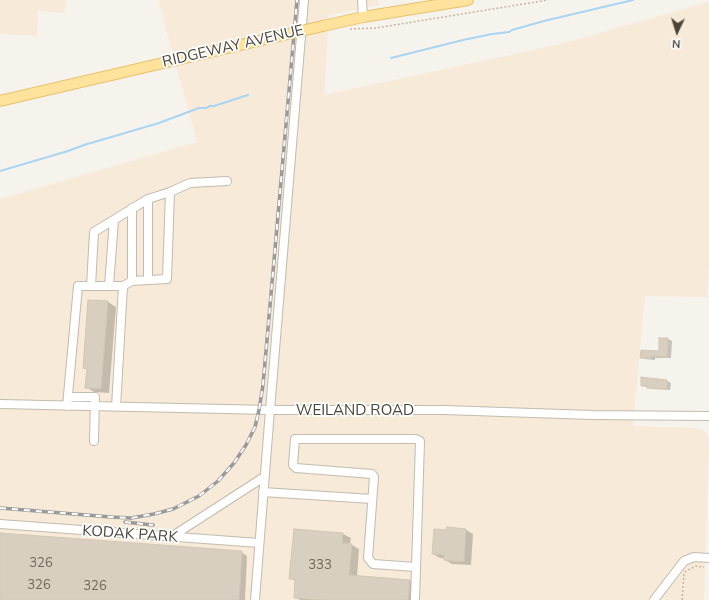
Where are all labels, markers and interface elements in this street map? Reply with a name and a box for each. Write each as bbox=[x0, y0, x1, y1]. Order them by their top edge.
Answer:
north arrow bbox=[657, 12, 697, 52]
street label: RIDGEWAY AVENUE bbox=[161, 21, 305, 71]
text: N bbox=[672, 37, 681, 51]
street label: WEILAND ROAD bbox=[296, 401, 414, 419]
street label: KODAK PARK bbox=[82, 522, 178, 546]
house number: 326 bbox=[29, 555, 53, 571]
house number: 333 bbox=[308, 557, 332, 573]
house number: 326 bbox=[27, 577, 51, 593]
house number: 326 bbox=[83, 578, 107, 594]

